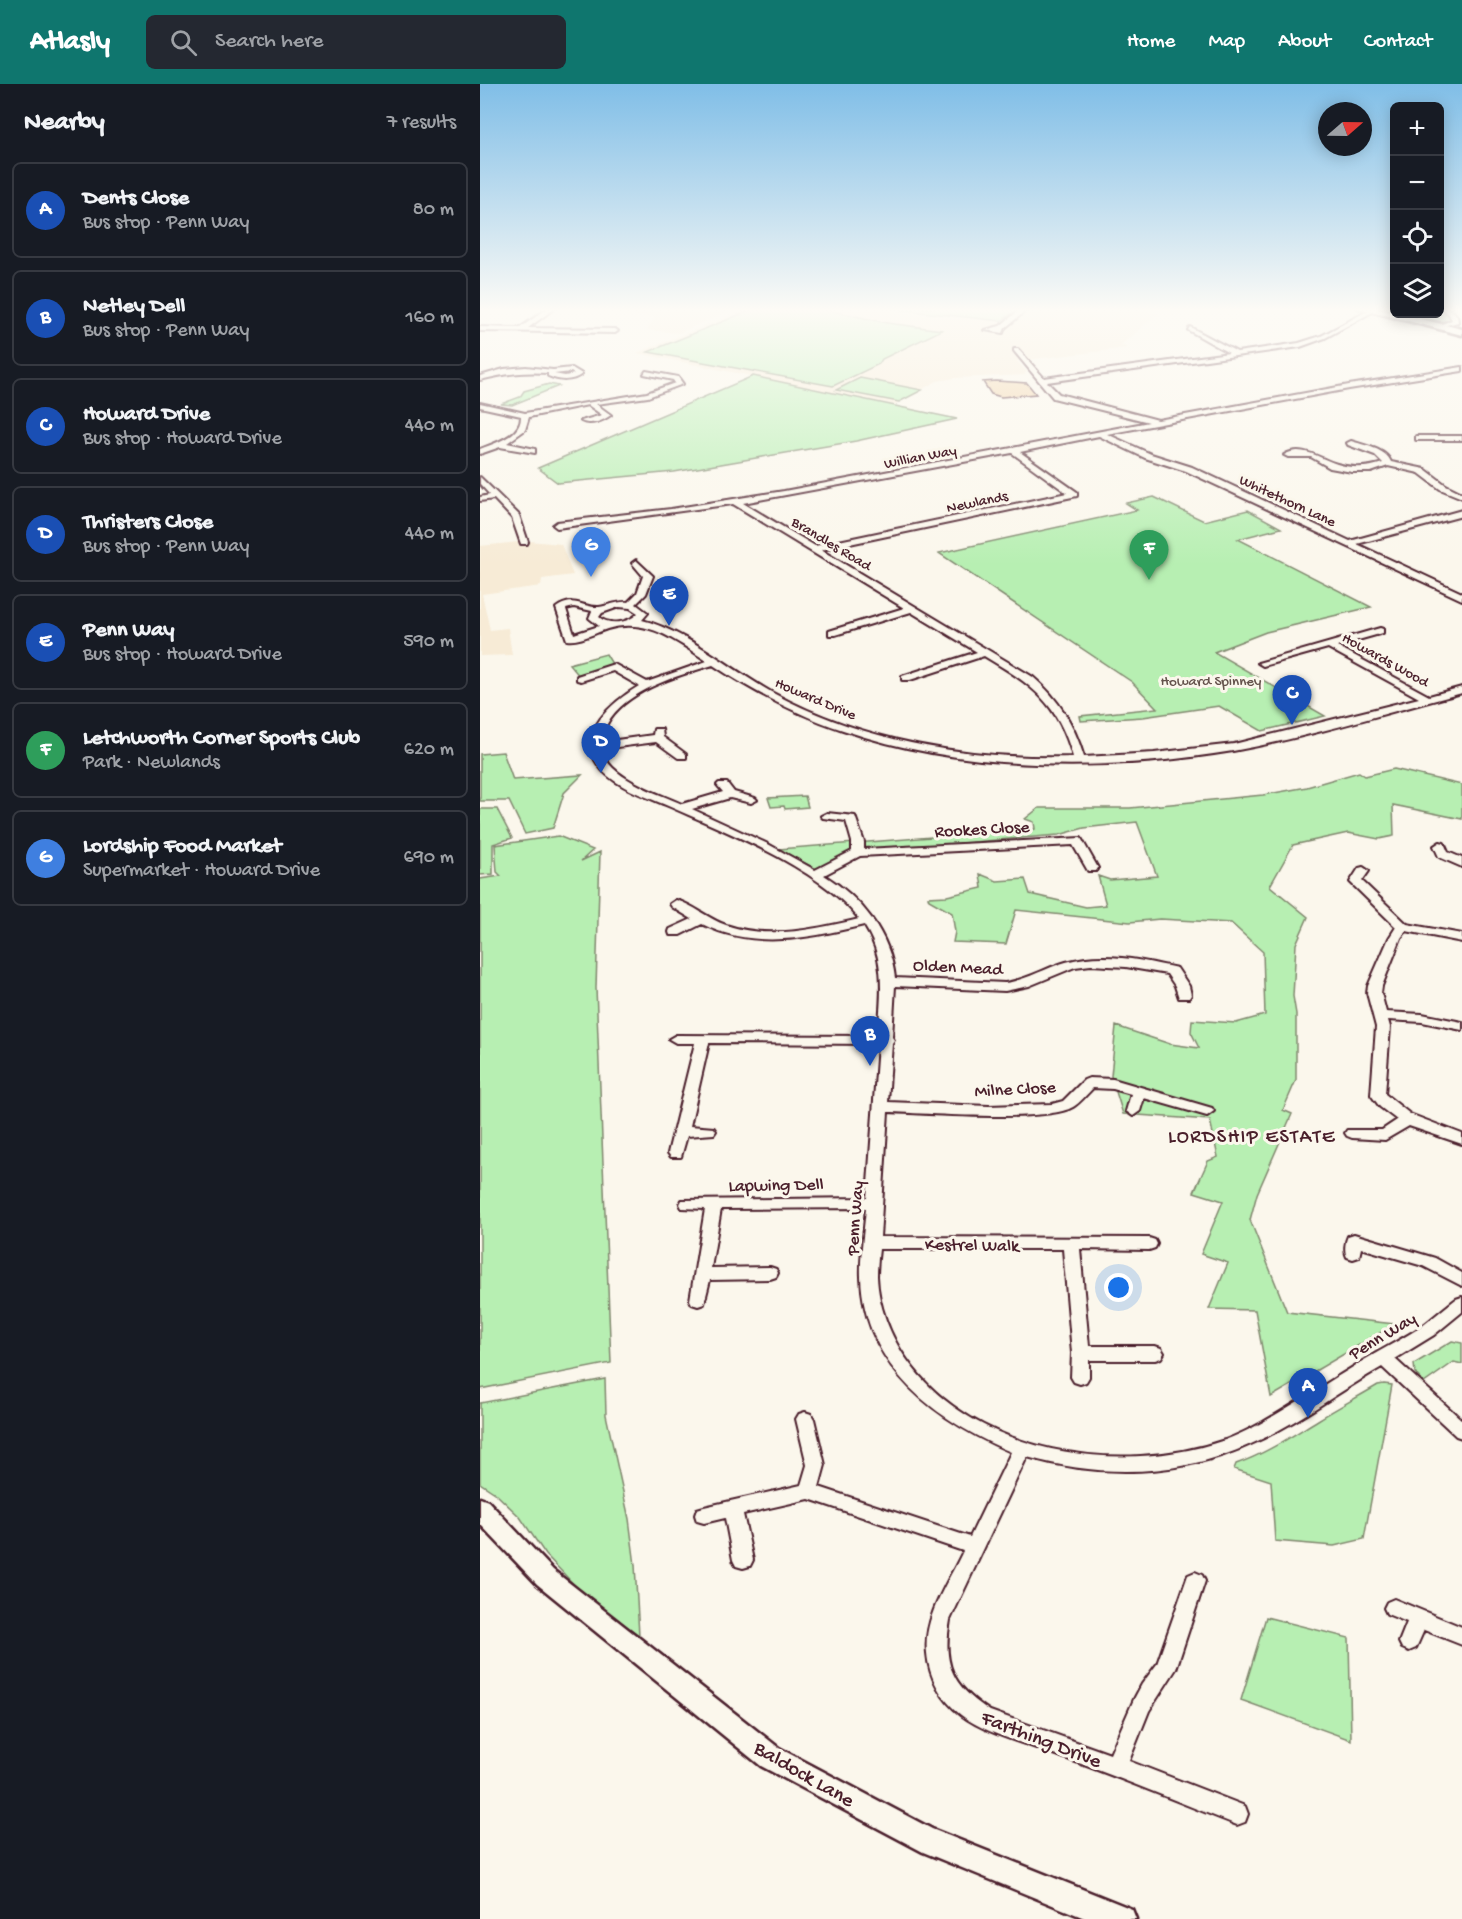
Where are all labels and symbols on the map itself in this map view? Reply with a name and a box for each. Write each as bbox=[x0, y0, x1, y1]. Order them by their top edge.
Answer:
north arrow bbox=[1318, 102, 1372, 156]
street label: Willian Way bbox=[883, 442, 959, 474]
street label: Whitethorn Lane bbox=[1236, 472, 1339, 532]
street label: Newlands bbox=[945, 488, 1010, 518]
street label: Brandles Road bbox=[787, 513, 875, 576]
pin: G bbox=[572, 528, 610, 577]
pin: F bbox=[1130, 530, 1168, 580]
pin: E bbox=[650, 576, 688, 626]
street label: Howards Wood bbox=[1338, 629, 1433, 693]
park label: Howard Spinney bbox=[1161, 673, 1262, 691]
street label: Howard Drive bbox=[772, 675, 859, 725]
pin: C bbox=[1272, 676, 1312, 725]
pin: D bbox=[582, 724, 620, 773]
street label: Rookes Close bbox=[934, 817, 1031, 843]
street label: Olden Mead bbox=[912, 956, 1005, 981]
pin: B bbox=[850, 1016, 890, 1066]
street label: Milne Close bbox=[974, 1078, 1057, 1103]
district label: LORDSHIP ESTATE bbox=[1168, 1127, 1336, 1150]
street label: Lapwing Dell bbox=[728, 1175, 824, 1198]
street label: Penn Way bbox=[843, 1180, 870, 1257]
street label: Kestrel Walk bbox=[925, 1235, 1021, 1258]
your location bbox=[1104, 1273, 1133, 1302]
street label: Penn Way bbox=[1345, 1309, 1421, 1366]
pin: A bbox=[1288, 1368, 1328, 1418]
street label: Farthing Drive bbox=[976, 1706, 1106, 1776]
street label: Baldock Lane bbox=[748, 1737, 859, 1815]

